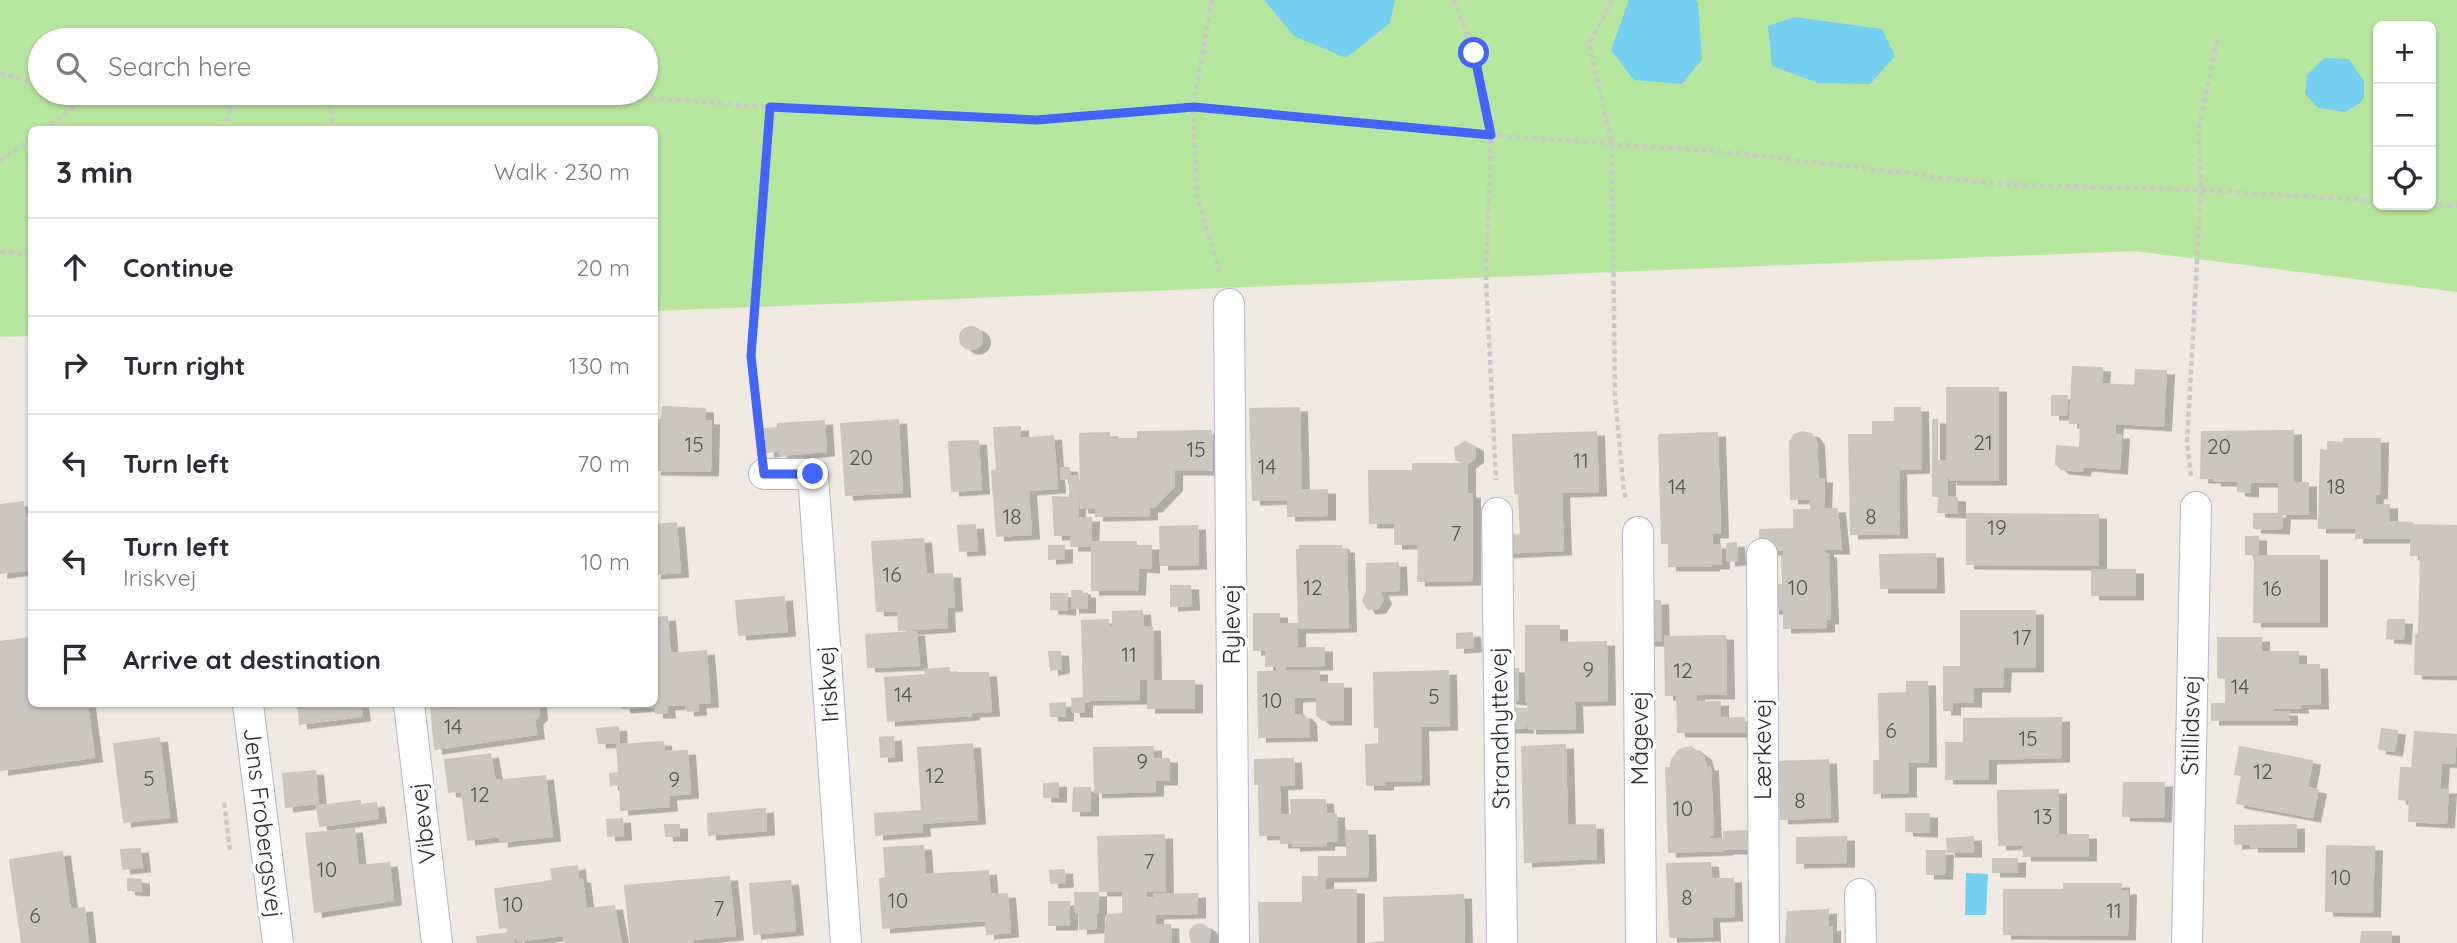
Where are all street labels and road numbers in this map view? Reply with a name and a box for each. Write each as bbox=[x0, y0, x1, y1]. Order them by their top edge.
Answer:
street label: Rylevej bbox=[1216, 583, 1246, 665]
street label: Iriskvej bbox=[809, 645, 845, 724]
street label: Strandhyttevej bbox=[1483, 646, 1515, 810]
street label: Stillidsvej bbox=[2174, 674, 2206, 776]
street label: Mågevej bbox=[1624, 691, 1654, 785]
street label: Lærkevej bbox=[1747, 698, 1777, 800]
street label: Jens Frobergsvej bbox=[237, 726, 291, 920]
street label: Vibevej bbox=[402, 781, 442, 865]

